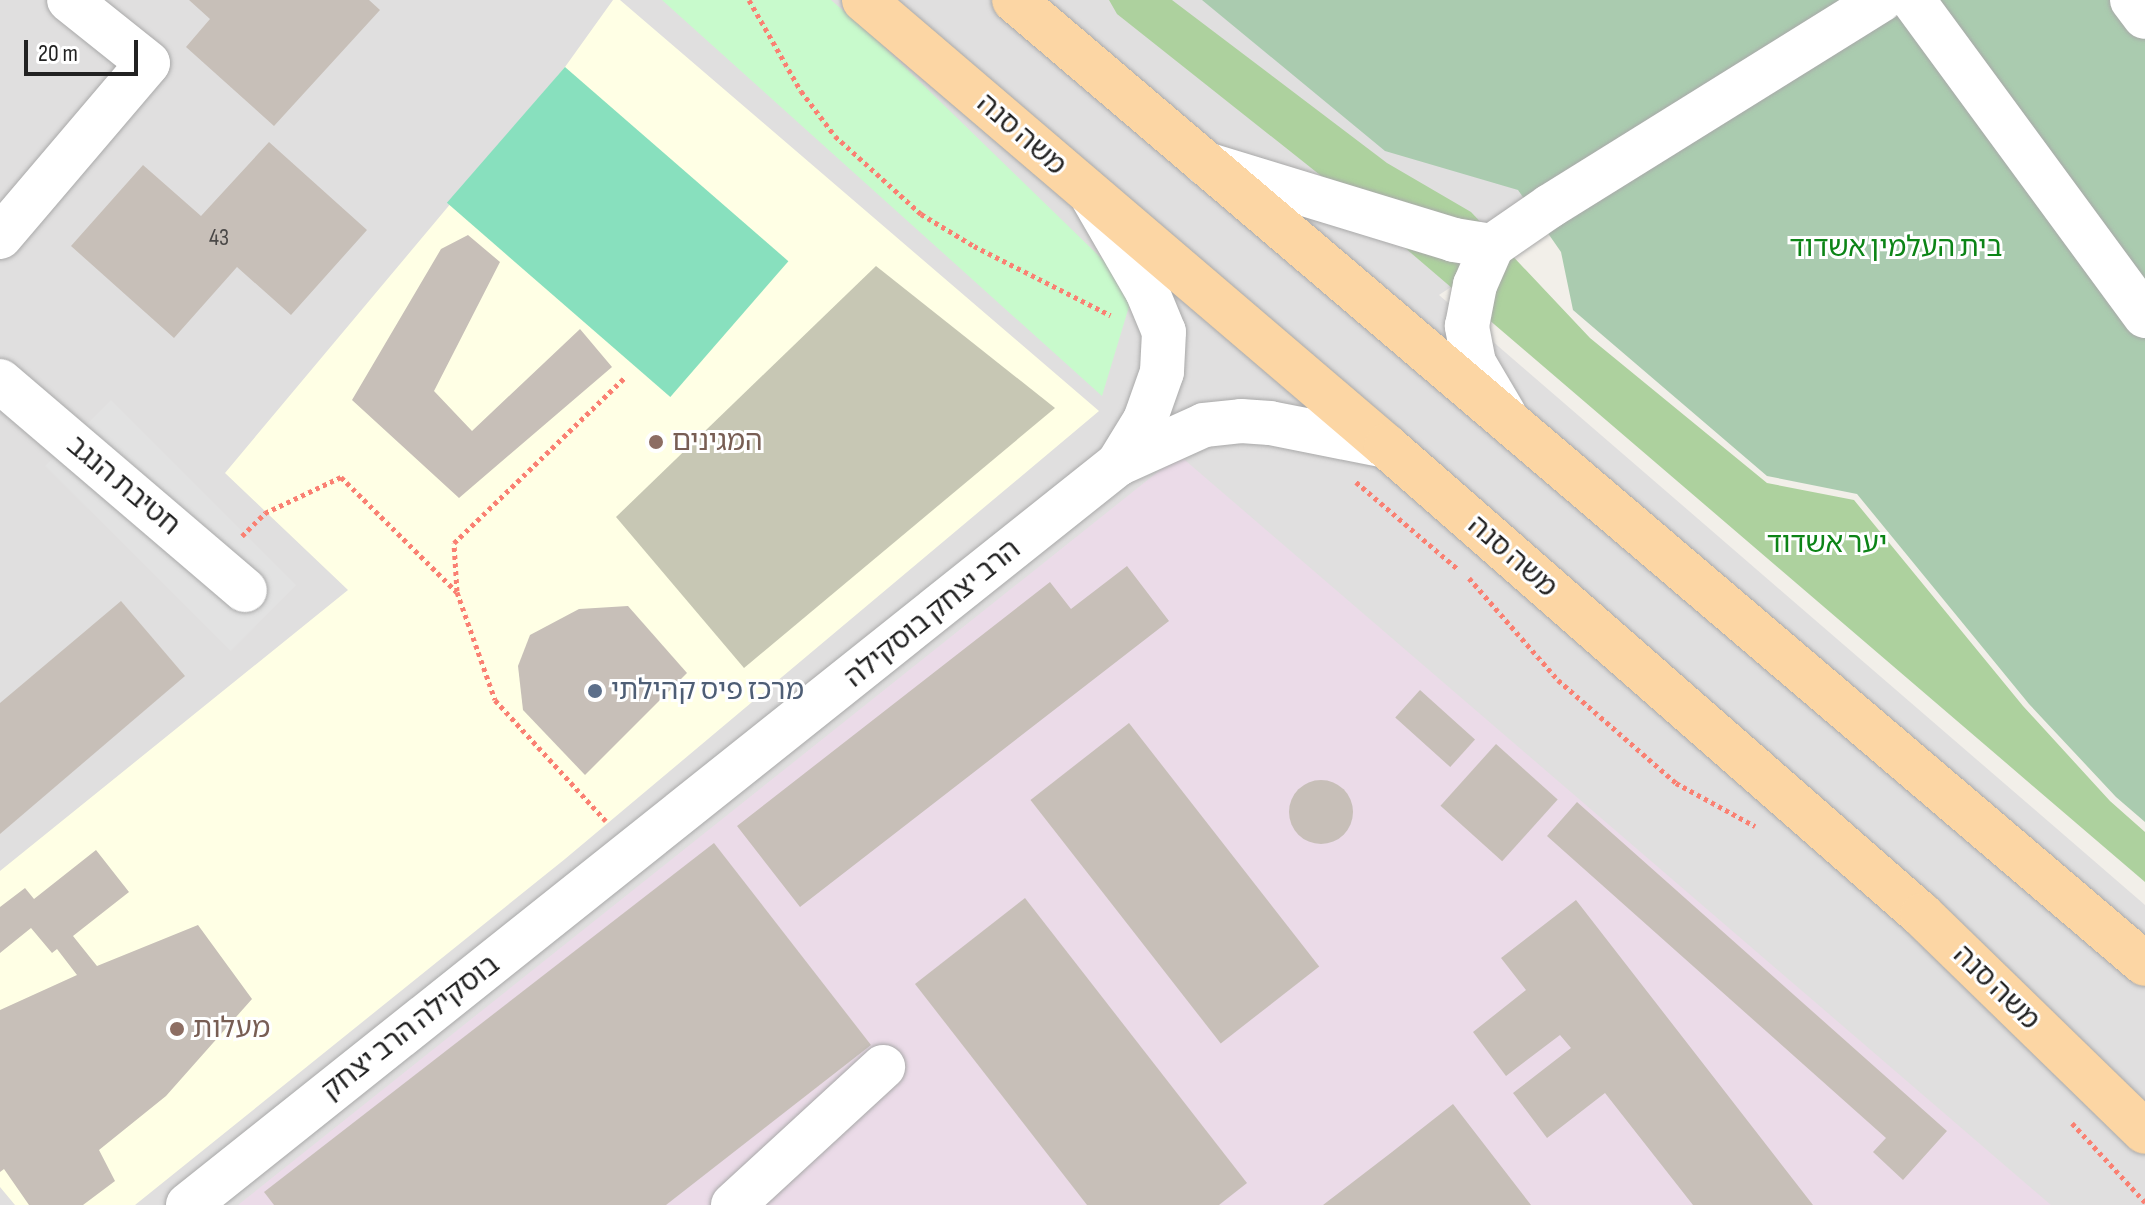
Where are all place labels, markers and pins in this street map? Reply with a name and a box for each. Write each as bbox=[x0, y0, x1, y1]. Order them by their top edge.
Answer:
place label: המגינים bbox=[672, 425, 763, 459]
marker: המגינים bbox=[647, 433, 665, 451]
place label: מרכז פיס קהילתי bbox=[611, 674, 804, 708]
marker: מרכז פיס קהילתי bbox=[586, 682, 604, 700]
place label: מעלות bbox=[193, 1012, 270, 1046]
marker: מעלות bbox=[168, 1020, 186, 1038]

